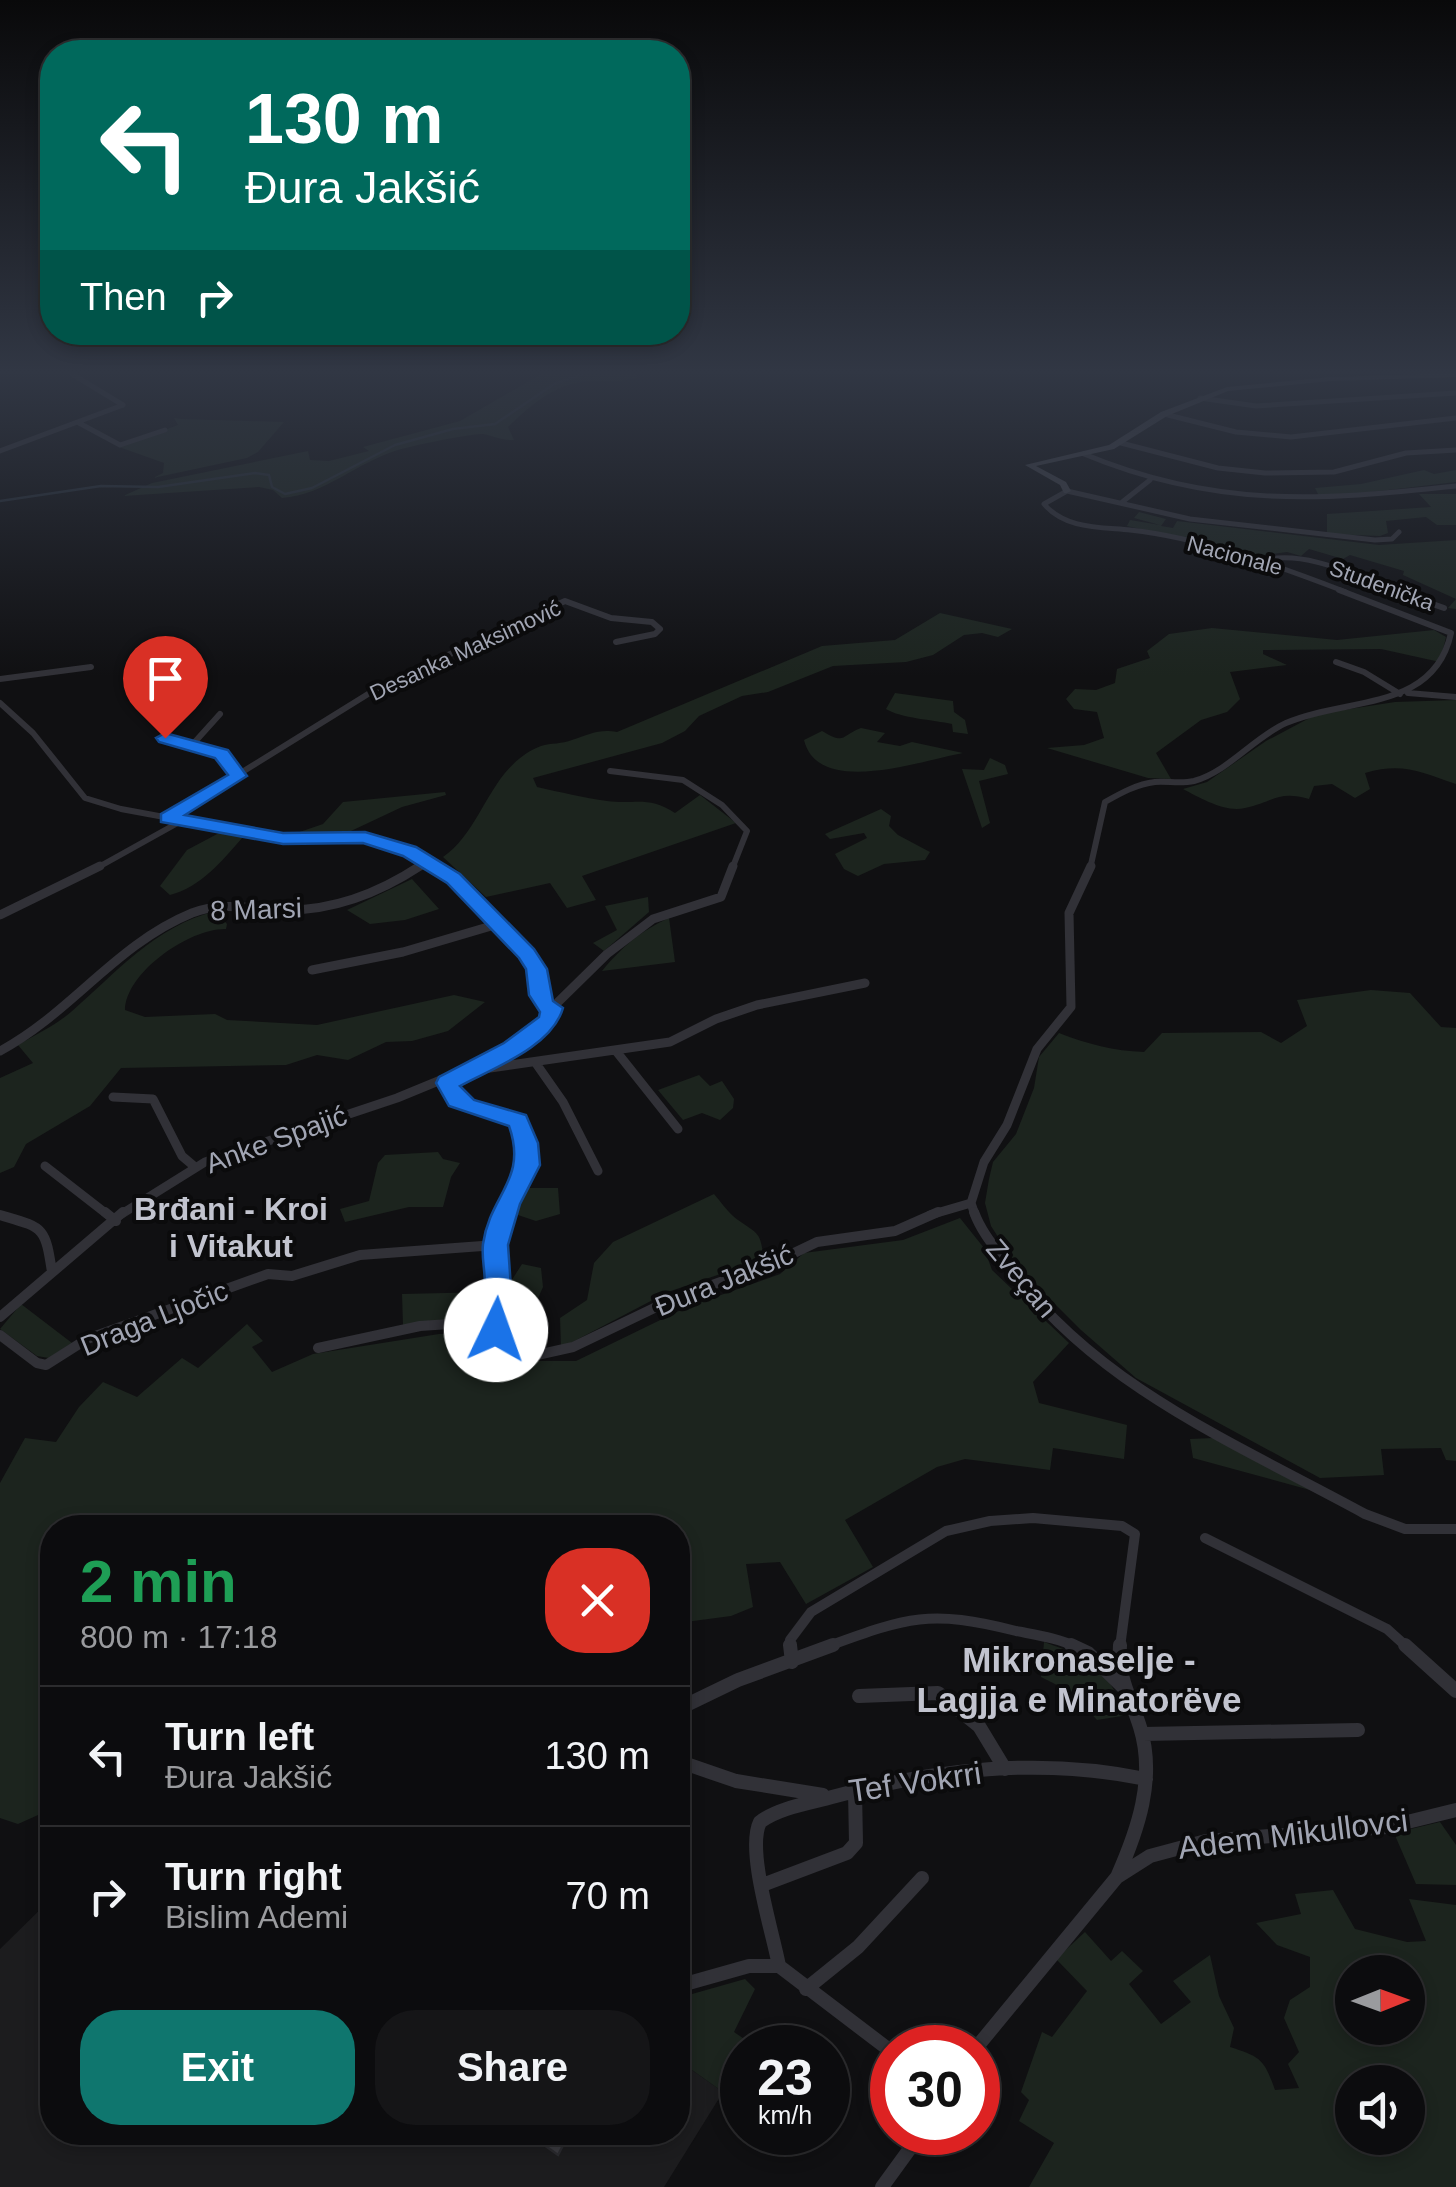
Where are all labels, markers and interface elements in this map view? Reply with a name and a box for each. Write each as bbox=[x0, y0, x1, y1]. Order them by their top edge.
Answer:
icon: left bbox=[80, 80, 210, 210]
text: 130 m bbox=[245, 80, 443, 158]
text: Ðura Jakšić bbox=[245, 162, 480, 213]
icon: right bbox=[187, 270, 242, 325]
text: Then bbox=[80, 276, 167, 318]
street label: Nacionale bbox=[1184, 531, 1285, 580]
street label: Studenička bbox=[1326, 555, 1438, 616]
street label: Desanka Maksimović bbox=[366, 595, 565, 706]
pin bbox=[123, 636, 208, 739]
icon: arrive bbox=[138, 651, 193, 706]
street label: 8 Marsi bbox=[210, 892, 302, 927]
street label: Anke Spajić bbox=[201, 1100, 351, 1179]
district label: Brđani - Kroi i Vitakut bbox=[134, 1191, 328, 1264]
street label: Zveçan bbox=[980, 1233, 1063, 1323]
street label: Ðura Jakšić bbox=[651, 1239, 798, 1322]
street label: Draga Ljočic bbox=[76, 1275, 232, 1362]
position arrow bbox=[444, 1278, 548, 1382]
text: 2 min bbox=[80, 1548, 237, 1615]
button: close bbox=[545, 1548, 650, 1653]
text: 800 m · 17:18 bbox=[80, 1619, 277, 1655]
district label: Mikronaselje - Lagjja e Minatorëve bbox=[917, 1640, 1241, 1719]
text: Turn left bbox=[165, 1716, 314, 1758]
icon: left bbox=[80, 1729, 135, 1784]
text: 130 m bbox=[544, 1735, 650, 1777]
street label: Tef Vokrri bbox=[846, 1755, 984, 1809]
text: Ðura Jakšić bbox=[165, 1759, 332, 1795]
street label: Adem Mikullovci bbox=[1176, 1802, 1410, 1866]
text: Turn right bbox=[165, 1856, 342, 1898]
icon: right bbox=[80, 1869, 135, 1924]
text: 70 m bbox=[566, 1875, 650, 1917]
text: Bislim Ademi bbox=[165, 1899, 348, 1935]
north arrow bbox=[1335, 1955, 1425, 2045]
map controls bbox=[1335, 1955, 1425, 2155]
button: Exit bbox=[80, 2010, 355, 2125]
button: Share bbox=[375, 2010, 650, 2125]
speed limit sign: 30 bbox=[870, 2025, 1000, 2155]
text: 23 bbox=[757, 2050, 813, 2106]
button: sound bbox=[1335, 2065, 1425, 2155]
text: km/h bbox=[758, 2101, 812, 2129]

